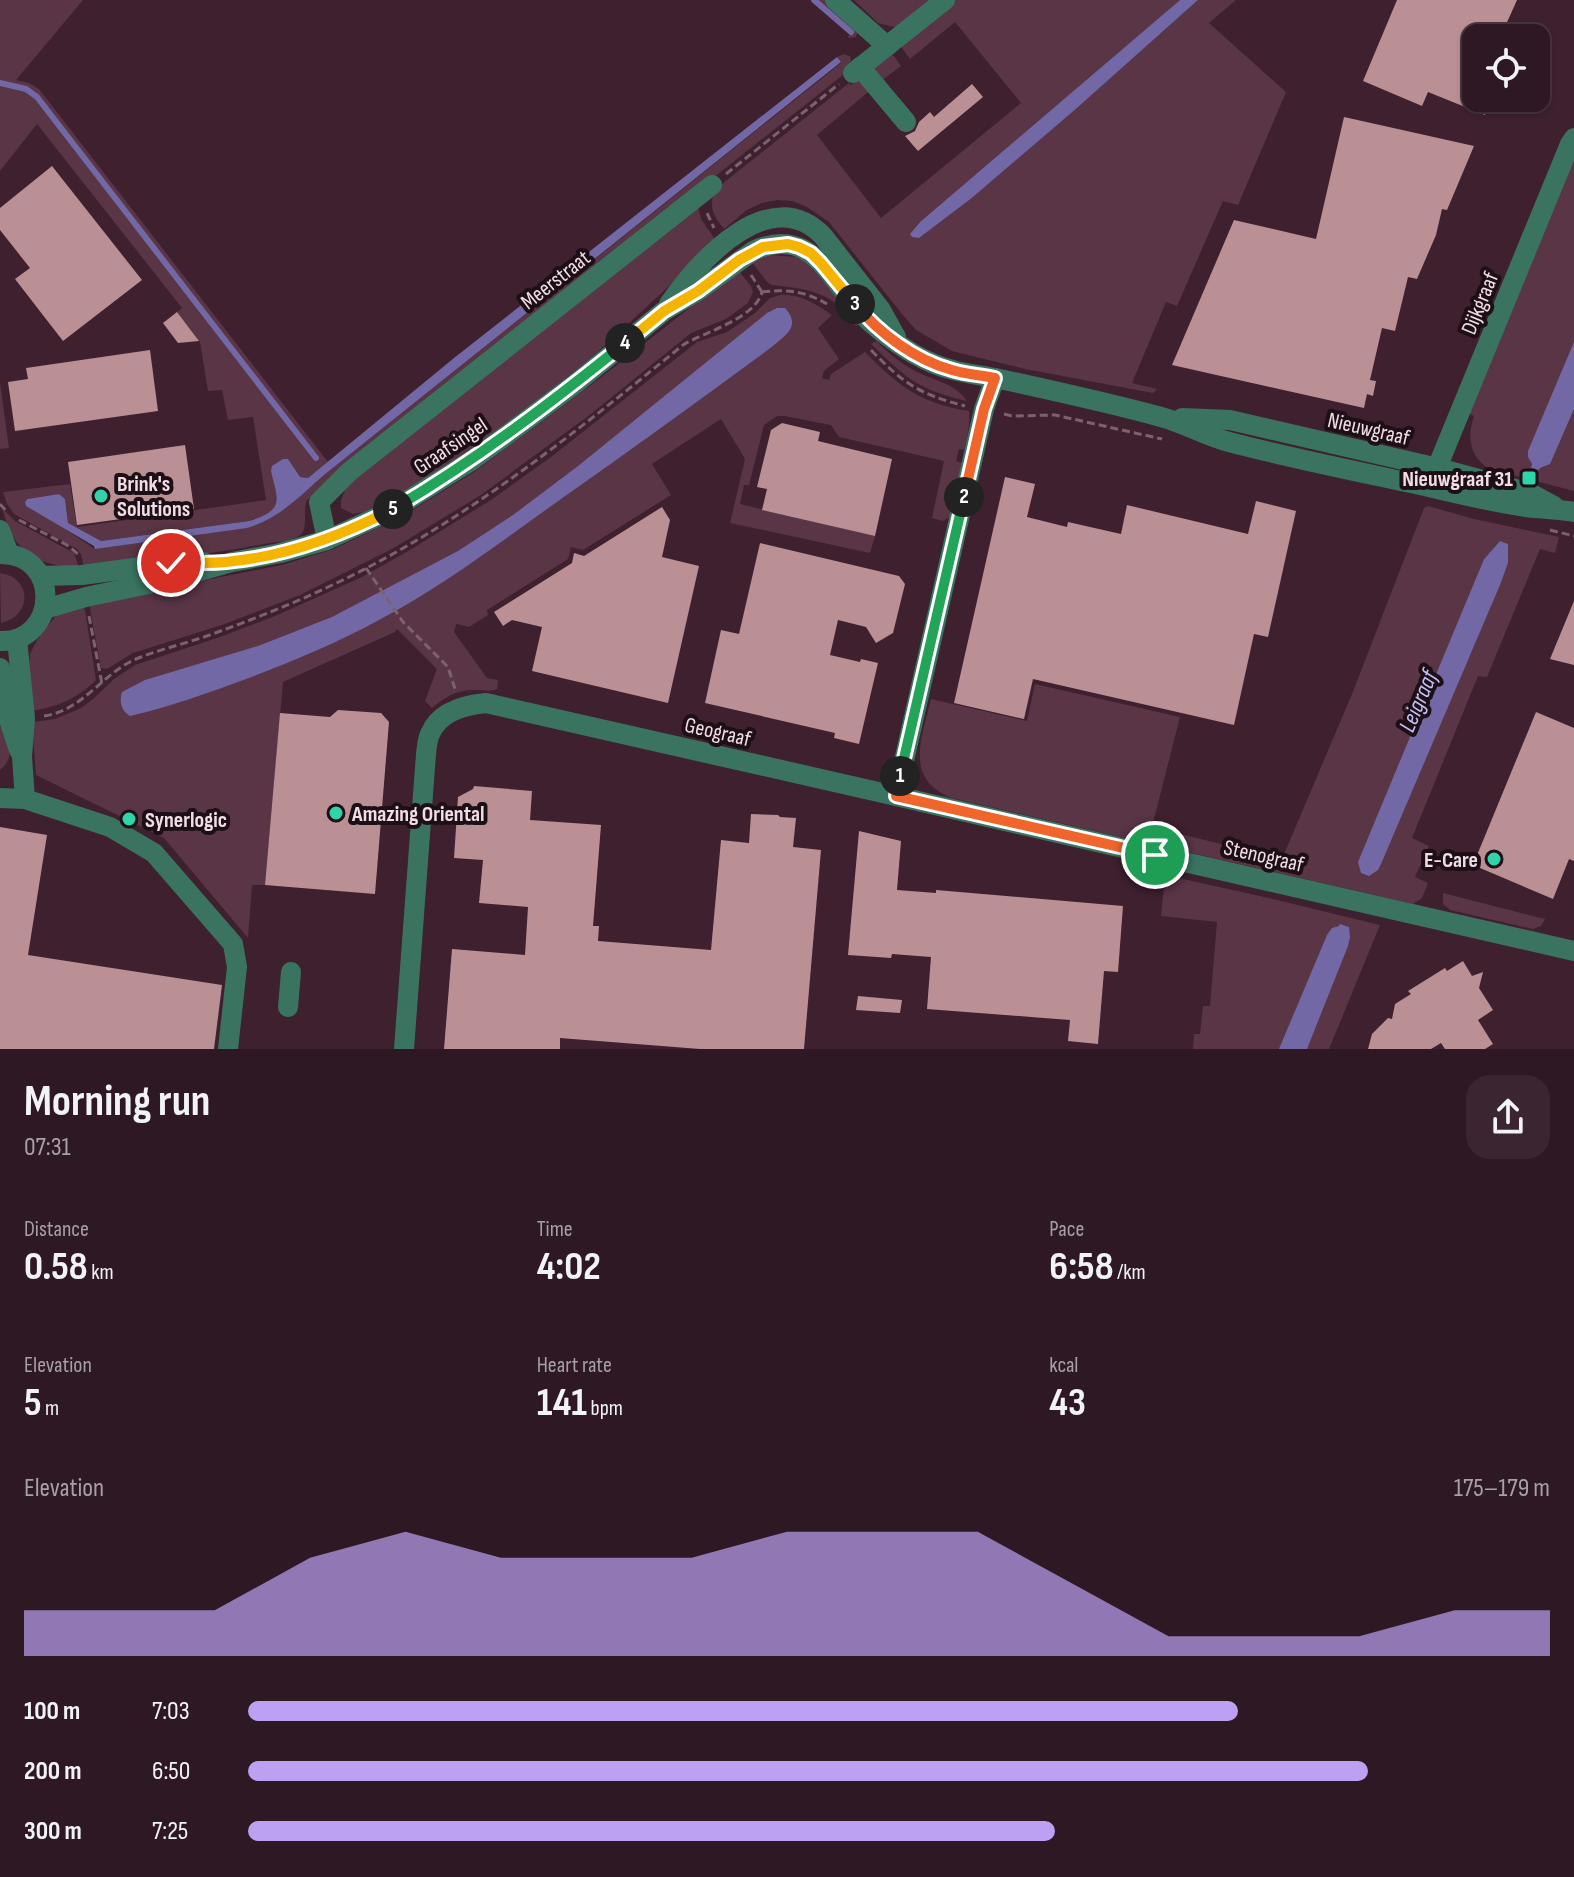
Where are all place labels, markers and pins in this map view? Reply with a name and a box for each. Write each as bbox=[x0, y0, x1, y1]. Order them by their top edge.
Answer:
pin: 3 bbox=[835, 284, 875, 324]
pin: 4 bbox=[605, 323, 645, 363]
place label: Nieuwgraaf 31 bbox=[1402, 466, 1513, 493]
marker: Nieuwgraaf 31 bbox=[1520, 469, 1538, 487]
place label: Brink's Solutions bbox=[117, 471, 190, 523]
pin: 2 bbox=[944, 477, 984, 517]
marker: Brink's Solutions bbox=[92, 487, 110, 505]
pin: 5 bbox=[373, 489, 413, 529]
pin bbox=[137, 529, 205, 597]
pin: 1 bbox=[880, 756, 920, 796]
place label: Amazing Oriental bbox=[351, 801, 484, 828]
marker: Amazing Oriental bbox=[327, 804, 345, 822]
place label: Synerlogic bbox=[145, 807, 227, 834]
marker: Synerlogic bbox=[120, 810, 138, 828]
pin bbox=[1121, 821, 1189, 889]
place label: E-Care bbox=[1424, 847, 1478, 874]
marker: E-Care bbox=[1485, 850, 1503, 868]

